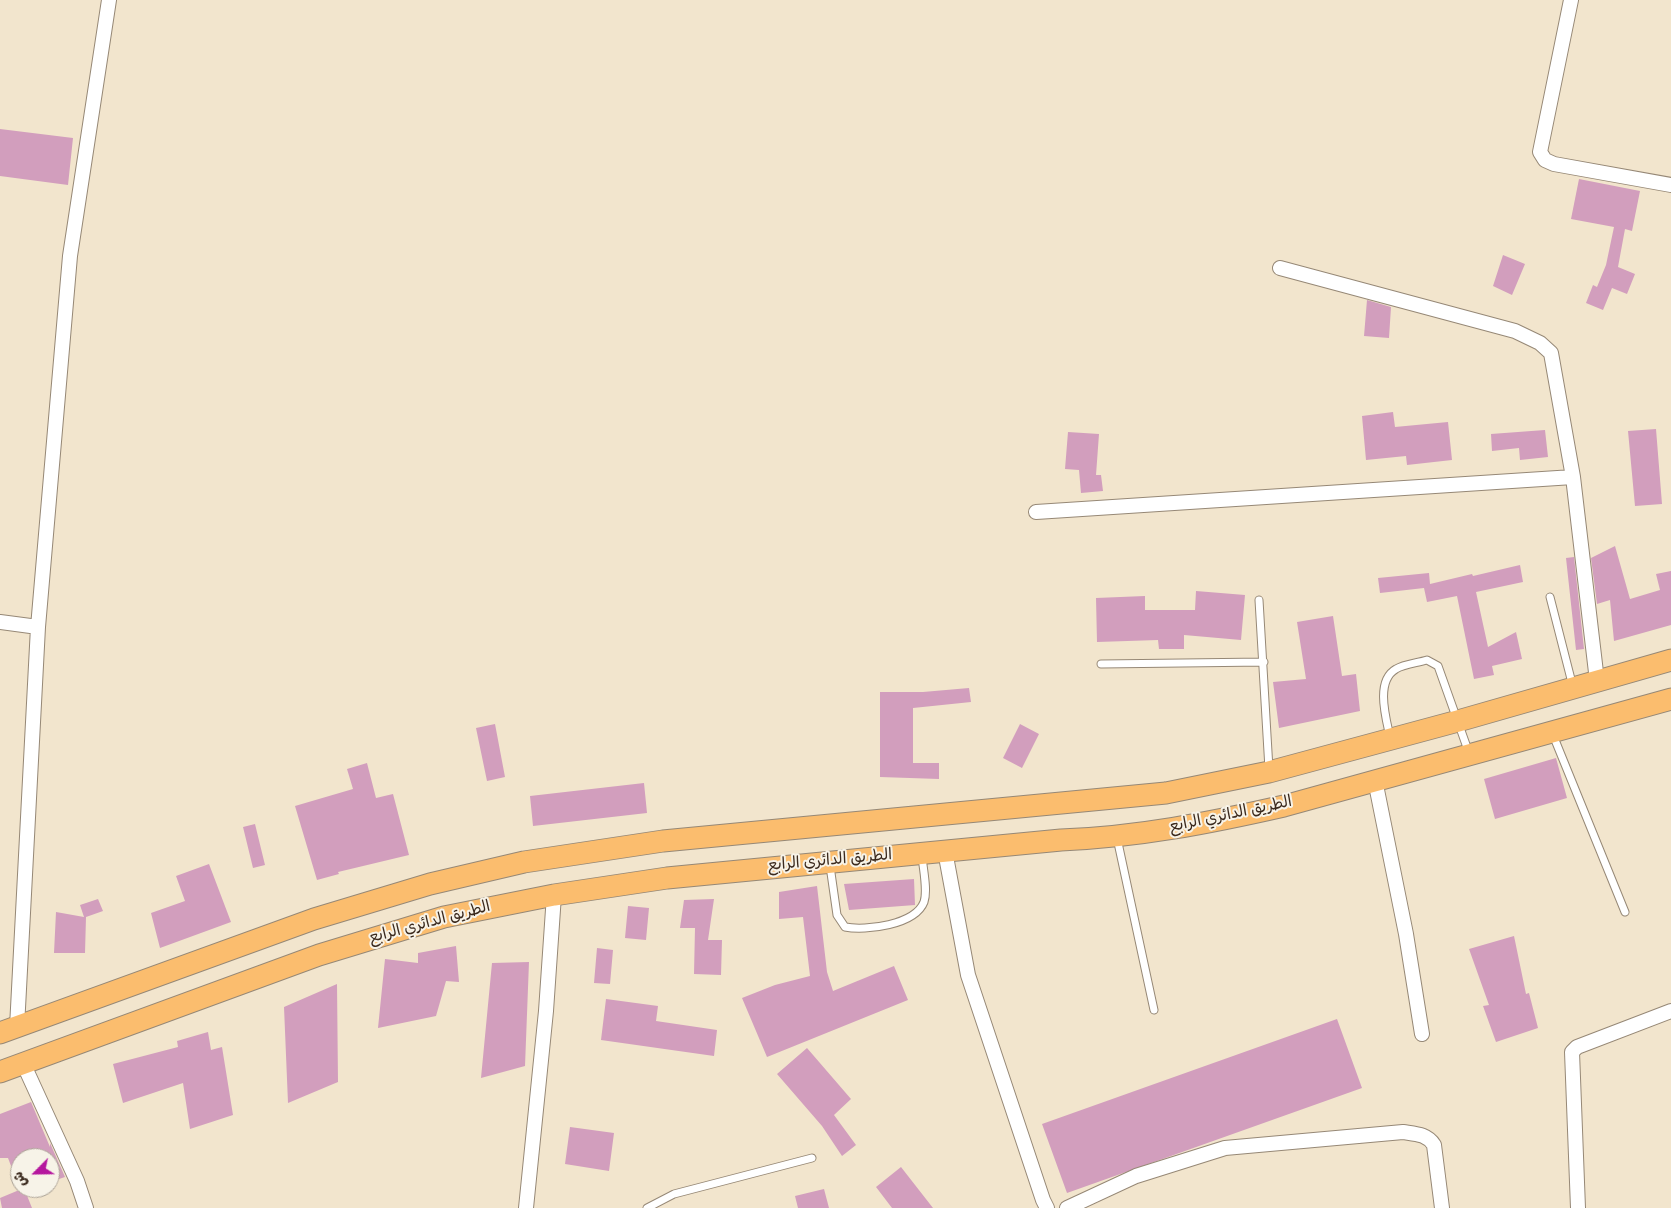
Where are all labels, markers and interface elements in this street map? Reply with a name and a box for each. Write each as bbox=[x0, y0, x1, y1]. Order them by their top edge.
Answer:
street label: الطريق الدائري الرابع bbox=[1168, 794, 1294, 838]
street label: الطريق الدائري الرابع bbox=[767, 847, 893, 877]
street label: الطريق الدائري الرابع bbox=[367, 899, 493, 949]
north arrow bbox=[10, 1148, 60, 1198]
text: ش bbox=[11, 1168, 32, 1189]

